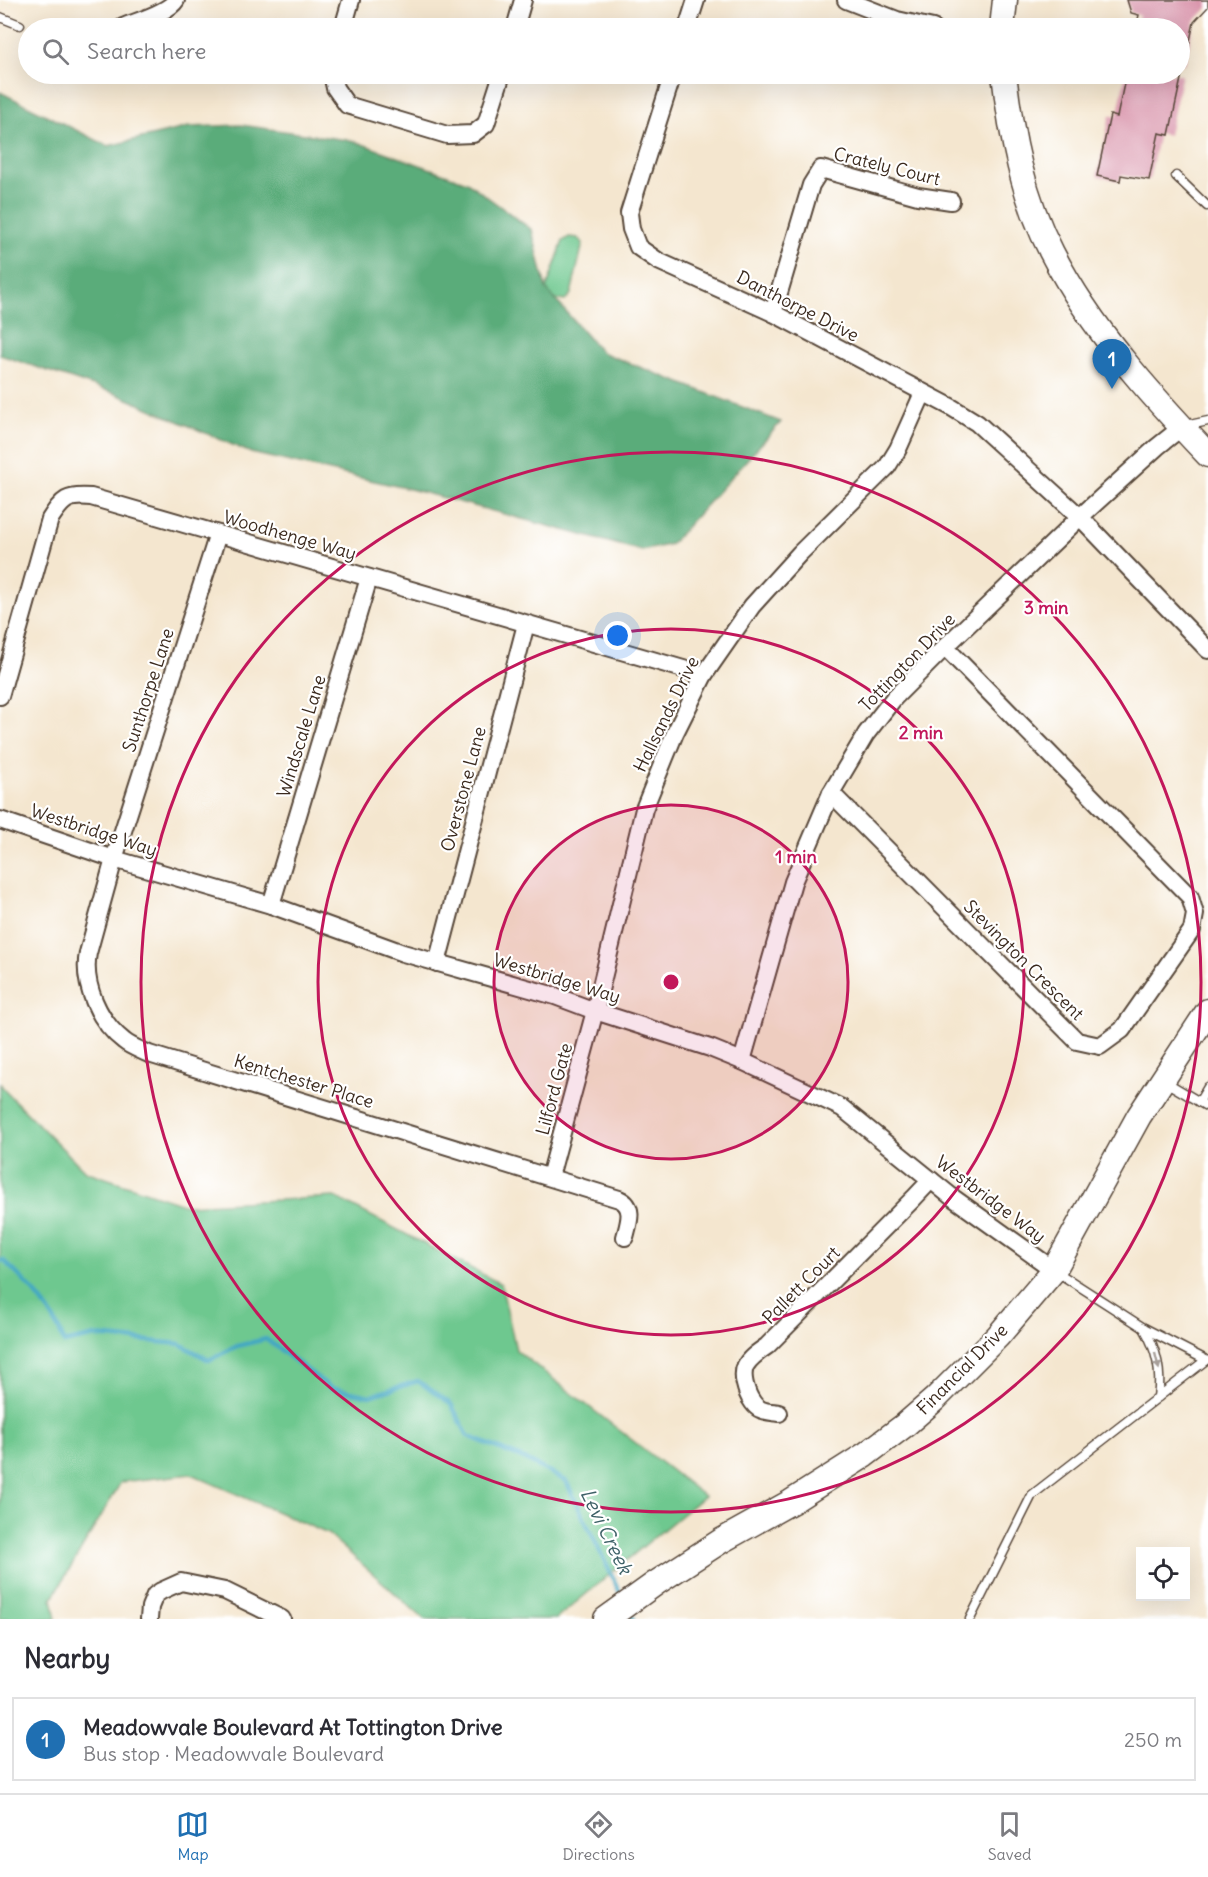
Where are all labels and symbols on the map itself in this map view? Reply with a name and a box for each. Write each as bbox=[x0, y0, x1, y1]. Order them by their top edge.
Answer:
street label: Crately Court bbox=[831, 142, 943, 190]
street label: Danthorpe Drive bbox=[733, 265, 863, 347]
pin: 1 bbox=[1092, 340, 1132, 389]
street label: Woodhenge Way bbox=[221, 505, 359, 565]
text: 3 min bbox=[1024, 596, 1069, 619]
street label: Tottington Drive bbox=[854, 608, 960, 716]
your location bbox=[603, 621, 632, 650]
street label: Sunthorpe Lane bbox=[117, 625, 179, 755]
street label: Hallsands Drive bbox=[628, 652, 704, 776]
street label: Windscale Lane bbox=[271, 672, 331, 800]
text: 2 min bbox=[899, 721, 944, 744]
street label: Overstone Lane bbox=[435, 724, 491, 854]
street label: Westbridge Way bbox=[28, 799, 160, 861]
text: 1 min bbox=[775, 845, 817, 868]
street label: Stevington Crescent bbox=[959, 895, 1089, 1025]
street label: Westbridge Way bbox=[491, 948, 623, 1008]
centre of rings bbox=[661, 972, 681, 992]
street label: Lilford Gate bbox=[531, 1040, 577, 1138]
street label: Kentchester Place bbox=[231, 1049, 377, 1113]
street label: Westbridge Way bbox=[931, 1150, 1051, 1248]
street label: Pallett Court bbox=[757, 1241, 845, 1329]
street label: Financial Drive bbox=[912, 1319, 1012, 1419]
one-way arrow bbox=[1153, 1352, 1163, 1370]
water label: Levi Creek bbox=[576, 1484, 639, 1580]

